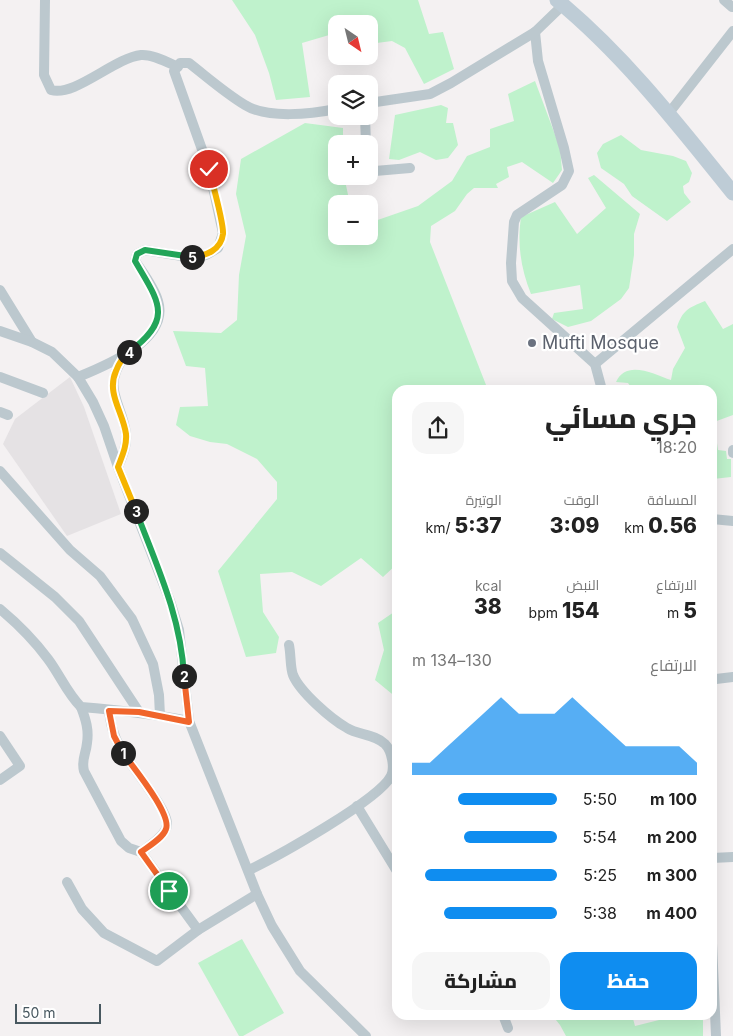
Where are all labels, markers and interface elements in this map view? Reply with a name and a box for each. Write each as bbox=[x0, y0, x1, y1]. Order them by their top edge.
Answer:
north arrow bbox=[328, 15, 378, 65]
map controls bbox=[328, 15, 378, 245]
button: layers bbox=[328, 75, 378, 125]
button: + bbox=[328, 135, 378, 185]
pin bbox=[188, 148, 230, 190]
icon: check bbox=[195, 155, 223, 183]
button: − bbox=[328, 195, 378, 245]
pin: 5 bbox=[180, 244, 204, 270]
text: 5 bbox=[188, 249, 197, 266]
place label: Mufti Mosque bbox=[542, 332, 659, 353]
marker: Mufti Mosque bbox=[526, 337, 538, 349]
pin: 4 bbox=[116, 340, 142, 364]
text: 4 bbox=[125, 344, 134, 361]
text: جري مسائي bbox=[545, 401, 697, 435]
button: share bbox=[412, 402, 464, 454]
text: 18:20 bbox=[656, 437, 697, 457]
text: الوتيرة bbox=[466, 491, 502, 508]
text: الوقت bbox=[564, 491, 599, 508]
text: المسافة bbox=[647, 491, 697, 508]
pin: 3 bbox=[124, 498, 148, 524]
text: 3 bbox=[132, 503, 141, 520]
text: 5:37 bbox=[454, 513, 502, 538]
text: 3:09 bbox=[550, 513, 599, 538]
text: 0.56 bbox=[648, 513, 697, 538]
text: /km bbox=[426, 519, 454, 536]
text: km bbox=[624, 519, 648, 536]
text: النبض bbox=[566, 576, 599, 593]
text: الارتفاع bbox=[656, 576, 697, 593]
text: kcal bbox=[475, 577, 502, 594]
text: 38 bbox=[474, 594, 502, 619]
text: 154 bbox=[562, 598, 599, 623]
text: 5 bbox=[683, 598, 697, 623]
text: bpm bbox=[529, 604, 562, 621]
text: m bbox=[667, 604, 683, 621]
text: 130–134 m bbox=[412, 650, 492, 670]
text: الارتفاع bbox=[650, 655, 697, 675]
pin: 2 bbox=[172, 664, 196, 688]
text: 2 bbox=[180, 668, 189, 685]
pin: 1 bbox=[110, 740, 136, 766]
text: 1 bbox=[120, 745, 127, 762]
text: 5:50 bbox=[583, 789, 617, 809]
text: 100 m bbox=[650, 789, 697, 809]
text: 5:54 bbox=[583, 827, 617, 847]
text: 200 m bbox=[647, 827, 697, 847]
text: 5:25 bbox=[583, 865, 617, 885]
text: 300 m bbox=[647, 865, 697, 885]
pin bbox=[148, 870, 190, 912]
icon: arrive bbox=[155, 877, 183, 905]
text: 5:38 bbox=[583, 903, 617, 923]
text: 400 m bbox=[646, 903, 697, 923]
button: مشاركة bbox=[412, 952, 550, 1010]
button: حفظ bbox=[560, 952, 697, 1010]
scale bar bbox=[15, 1001, 101, 1024]
text: 50 m bbox=[22, 1004, 56, 1021]

